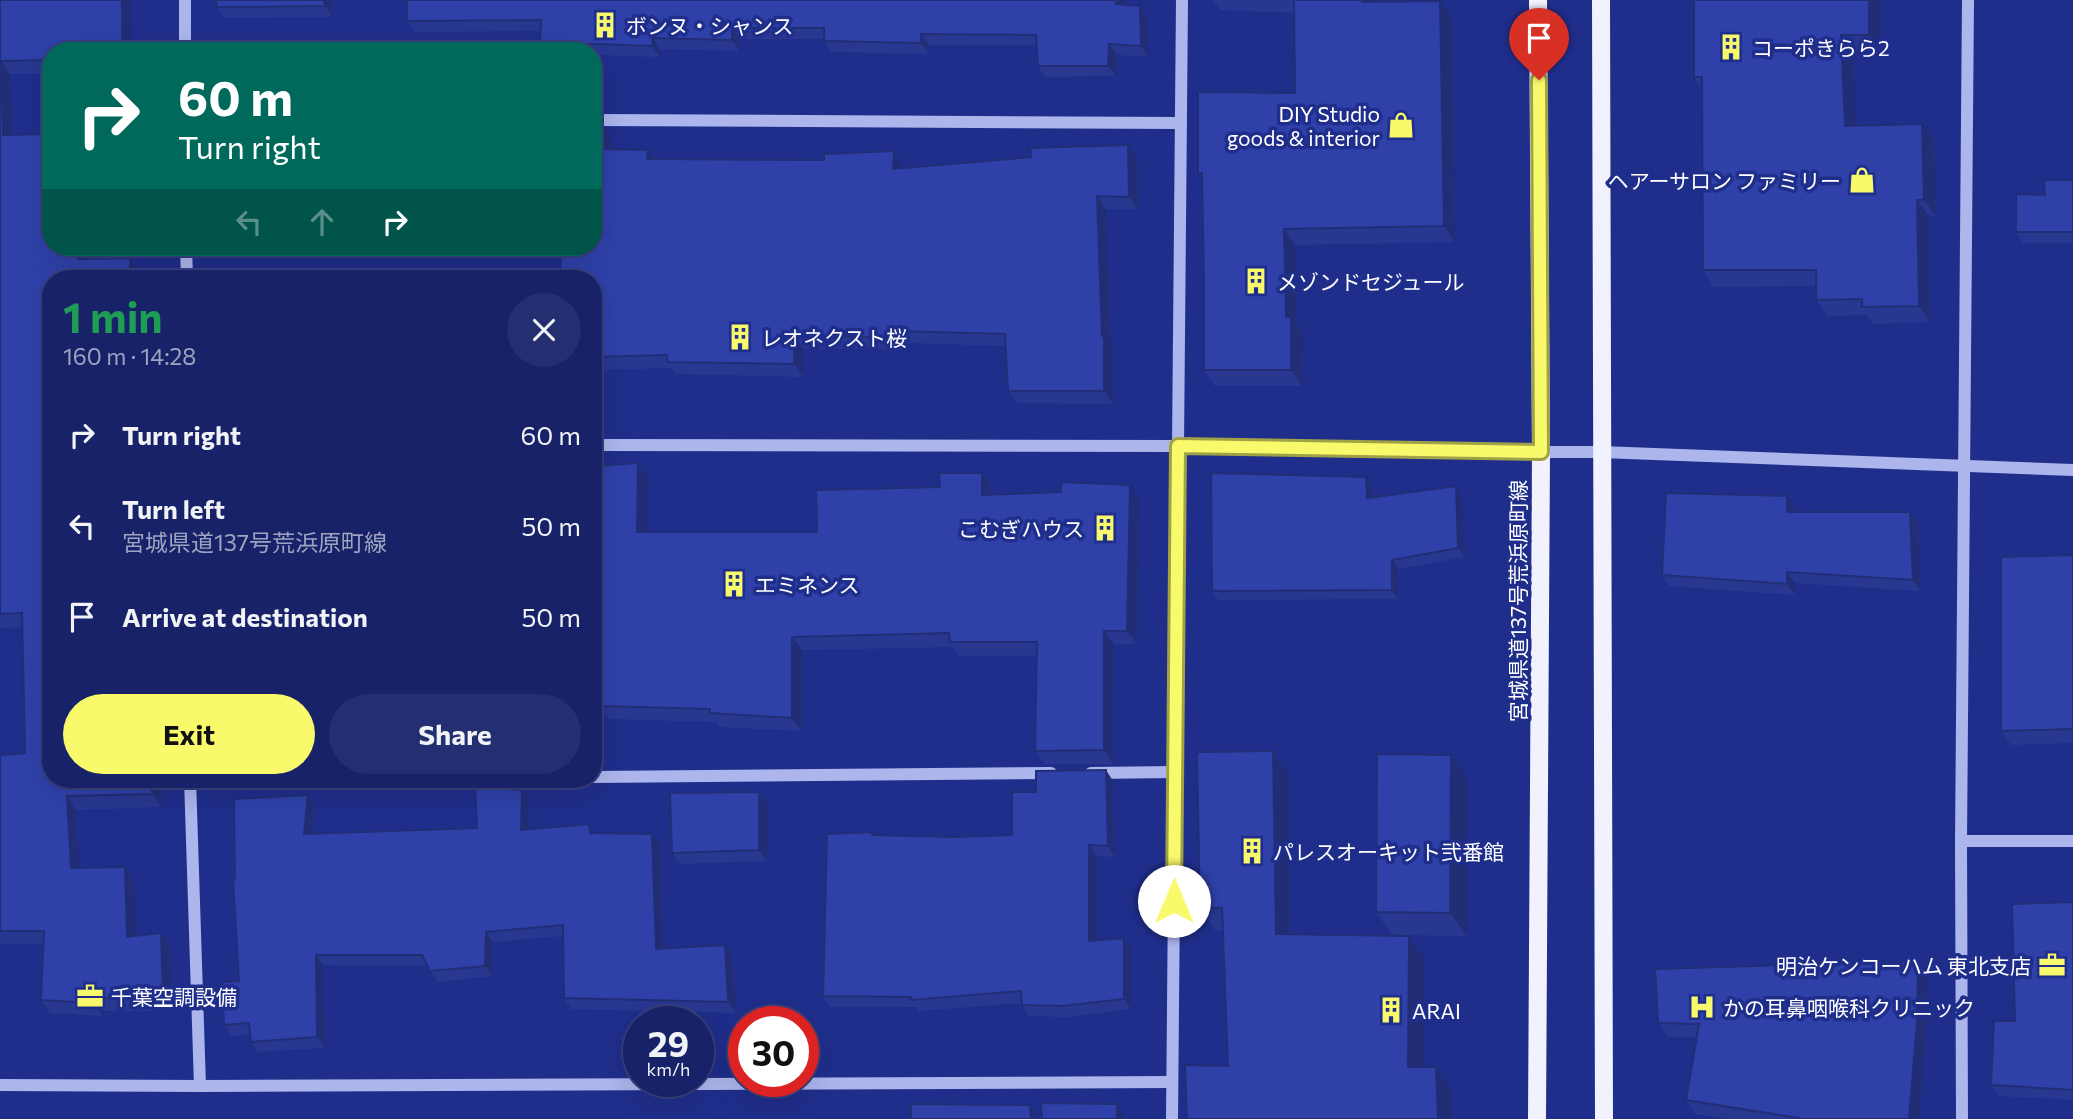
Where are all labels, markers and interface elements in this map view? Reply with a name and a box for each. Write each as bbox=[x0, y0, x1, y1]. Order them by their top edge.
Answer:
pin bbox=[1509, 8, 1569, 80]
building icon: ボンヌ・シャンス bbox=[590, 10, 620, 40]
place label: ボンヌ・シャンス bbox=[626, 13, 794, 38]
icon: arrive bbox=[1520, 19, 1558, 57]
building icon: コーポきらら2 bbox=[1716, 32, 1746, 62]
place label: コーポきらら2 bbox=[1752, 35, 1890, 60]
text: 60 m bbox=[178, 66, 293, 126]
icon: right bbox=[63, 70, 154, 161]
place label: DIY Studio goods & interior bbox=[1227, 101, 1380, 150]
shop icon: DIY Studio goods & interior bbox=[1386, 110, 1416, 140]
text: Turn right bbox=[178, 126, 321, 166]
shop icon: ヘアーサロン ファミリー bbox=[1847, 165, 1877, 195]
place label: ヘアーサロン ファミリー bbox=[1608, 168, 1841, 193]
icon: left bbox=[230, 203, 268, 241]
icon: ahead bbox=[303, 203, 341, 241]
icon: right bbox=[376, 203, 414, 241]
building icon: メゾンドセジュール bbox=[1241, 266, 1271, 296]
place label: メゾンドセジュール bbox=[1277, 269, 1465, 294]
text: 1 min bbox=[63, 290, 163, 342]
button: close bbox=[507, 293, 581, 367]
building icon: レオネクスト桜 bbox=[725, 322, 755, 352]
place label: レオネクスト桜 bbox=[761, 325, 907, 350]
text: 160 m · 14:28 bbox=[63, 342, 196, 370]
icon: right bbox=[63, 416, 101, 454]
text: Turn right bbox=[122, 419, 241, 450]
text: 60 m bbox=[521, 419, 581, 450]
street label: 宮城県道137号荒浜原町線 bbox=[1505, 480, 1530, 722]
text: Turn left bbox=[122, 493, 225, 524]
icon: left bbox=[63, 507, 101, 545]
text: 50 m bbox=[521, 510, 581, 541]
building icon: こむぎハウス bbox=[1090, 513, 1120, 543]
place label: こむぎハウス bbox=[958, 516, 1084, 541]
text: 宮城県道137号荒浜原町線 bbox=[122, 528, 387, 556]
building icon: エミネンス bbox=[719, 569, 749, 599]
place label: エミネンス bbox=[755, 572, 860, 597]
icon: arrive bbox=[63, 598, 101, 636]
text: Arrive at destination bbox=[122, 601, 368, 632]
text: 50 m bbox=[521, 601, 581, 632]
button: Exit bbox=[63, 694, 315, 774]
button: Share bbox=[329, 694, 581, 774]
building icon: パレスオーキット弐番館 bbox=[1237, 836, 1267, 866]
place label: パレスオーキット弐番館 bbox=[1273, 839, 1504, 864]
position arrow bbox=[1137, 864, 1211, 938]
office icon: 明治ケンコーハム 東北支店 bbox=[2037, 950, 2067, 980]
place label: 明治ケンコーハム 東北支店 bbox=[1776, 953, 2031, 978]
office icon: 千葉空調設備 bbox=[75, 981, 105, 1011]
place label: 千葉空調設備 bbox=[111, 984, 237, 1009]
hospital icon: かの耳鼻咽喉科クリニック bbox=[1687, 992, 1717, 1022]
building icon: ARAI bbox=[1376, 995, 1406, 1025]
place label: かの耳鼻咽喉科クリニック bbox=[1723, 995, 1975, 1020]
place label: ARAI bbox=[1412, 998, 1461, 1023]
speed limit sign: 30 bbox=[728, 1006, 819, 1097]
text: 29 bbox=[648, 1021, 689, 1064]
text: km/h bbox=[647, 1058, 690, 1080]

